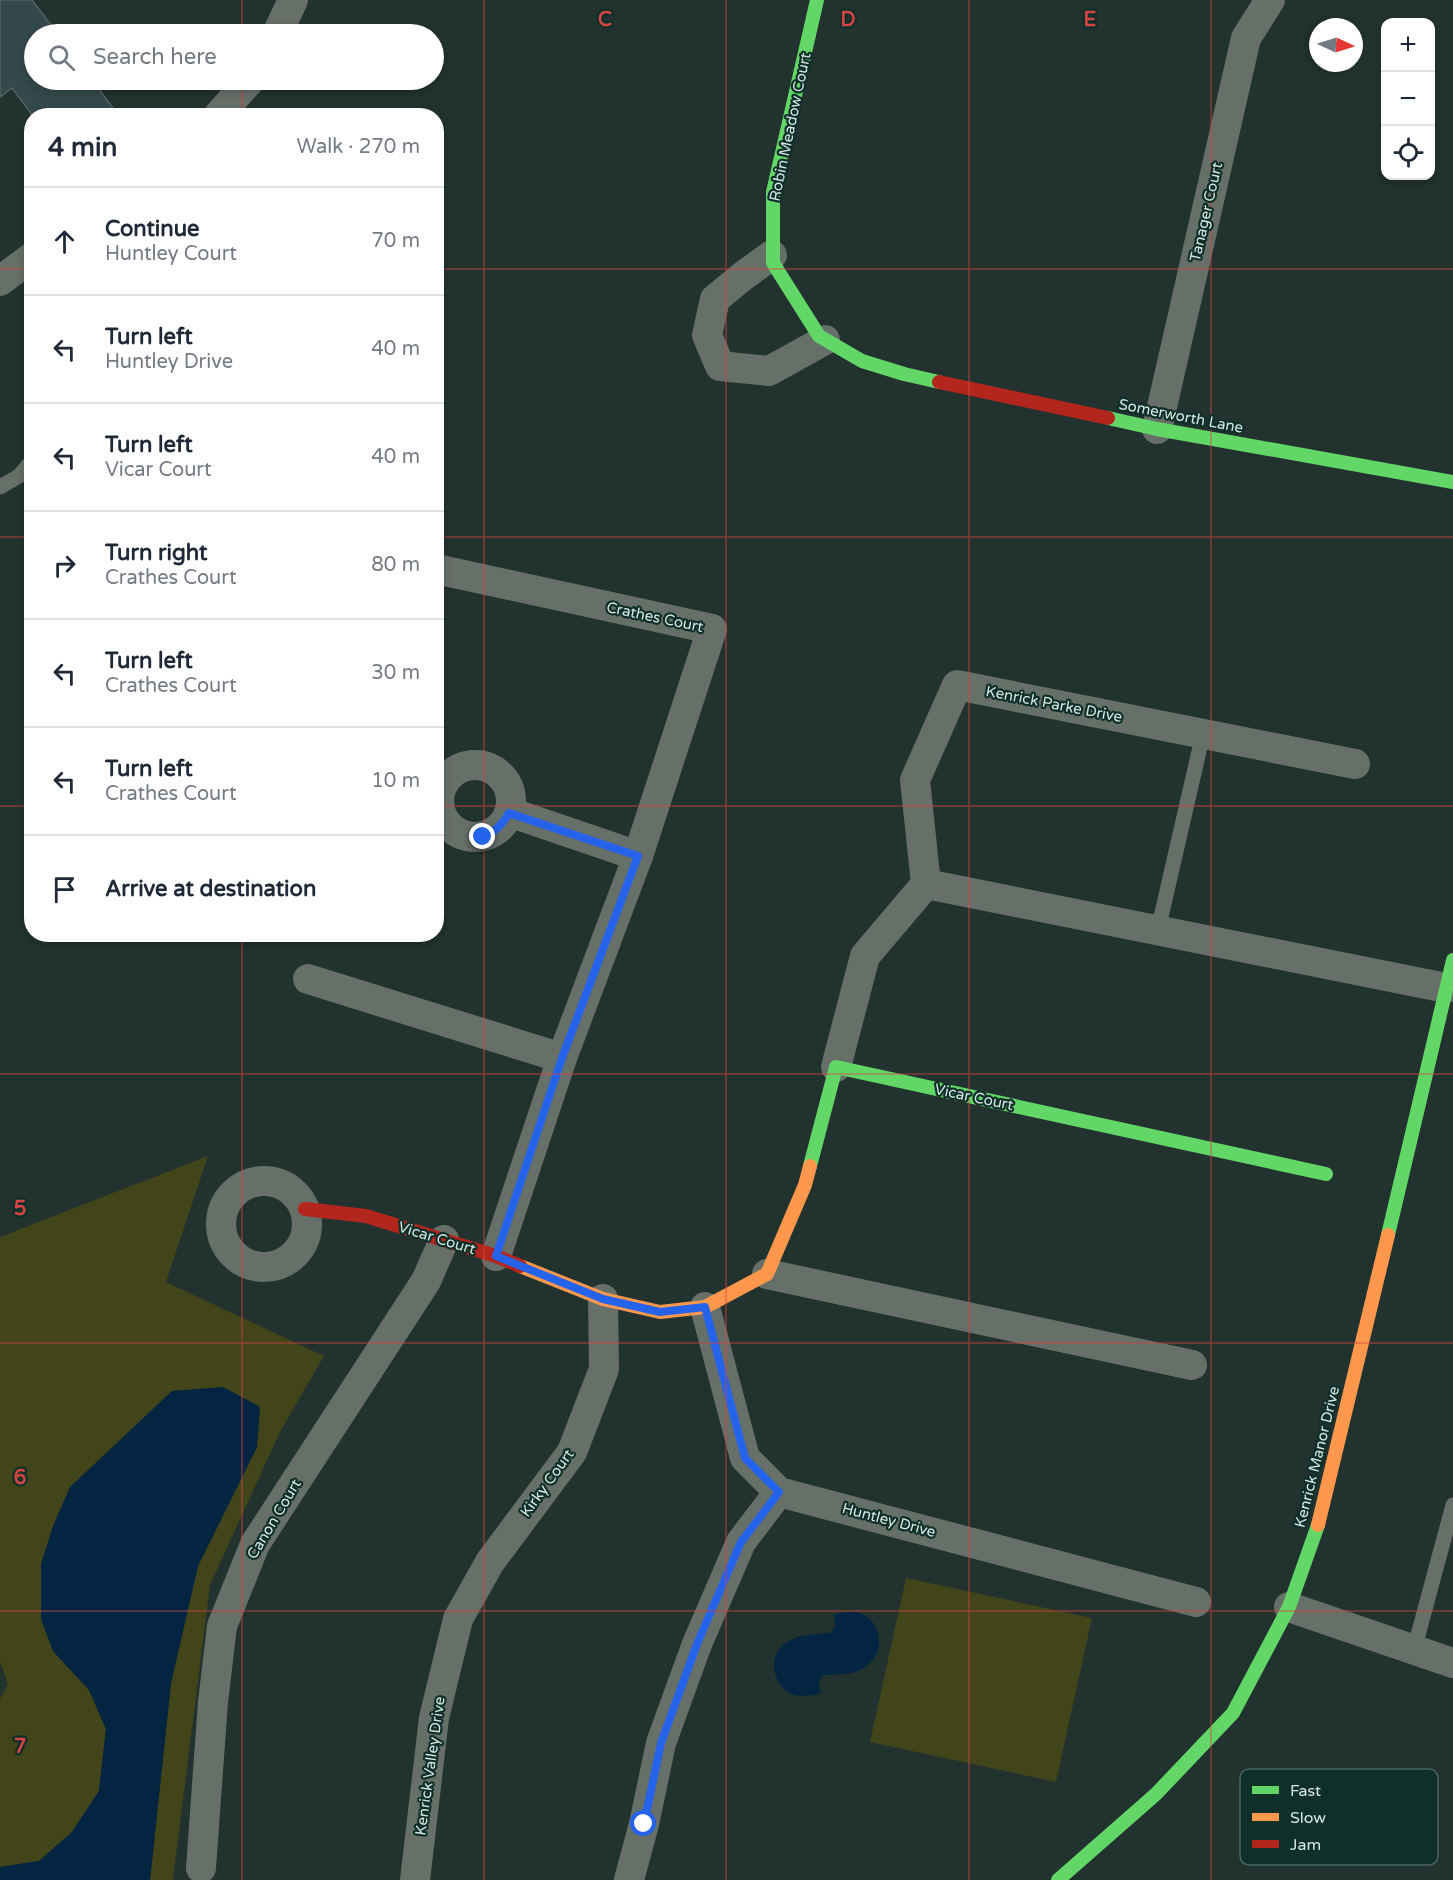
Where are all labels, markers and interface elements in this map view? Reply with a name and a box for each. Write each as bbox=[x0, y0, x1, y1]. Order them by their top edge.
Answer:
text: C bbox=[598, 8, 612, 32]
text: D bbox=[840, 8, 856, 32]
text: E bbox=[1084, 8, 1097, 32]
north arrow bbox=[1309, 18, 1363, 72]
map controls bbox=[1381, 18, 1435, 180]
button: + bbox=[1381, 18, 1435, 72]
search box bbox=[24, 24, 444, 90]
icon: search bbox=[45, 41, 78, 74]
text: Search here bbox=[93, 44, 217, 70]
street label: Robin Meadow Court bbox=[765, 51, 815, 203]
button: − bbox=[1381, 72, 1435, 126]
button: locate bbox=[1381, 126, 1435, 180]
text: 4 min bbox=[48, 132, 117, 163]
text: Walk · 270 m bbox=[297, 135, 420, 159]
street label: Tanager Court bbox=[1186, 160, 1226, 263]
text: Continue bbox=[105, 216, 200, 242]
icon: ahead bbox=[48, 225, 81, 258]
text: 70 m bbox=[371, 229, 420, 253]
text: Huntley Court bbox=[105, 242, 237, 266]
text: Turn left bbox=[105, 324, 193, 350]
icon: left bbox=[48, 333, 81, 366]
text: 40 m bbox=[371, 337, 420, 361]
text: Huntley Drive bbox=[105, 350, 233, 374]
street label: Somerworth Lane bbox=[1117, 395, 1245, 437]
text: Turn left bbox=[105, 432, 193, 458]
icon: left bbox=[48, 441, 81, 474]
text: 40 m bbox=[371, 445, 420, 469]
text: Vicar Court bbox=[105, 458, 212, 482]
text: Turn right bbox=[105, 540, 207, 566]
icon: right bbox=[48, 549, 81, 582]
text: 80 m bbox=[371, 553, 420, 577]
text: Crathes Court bbox=[105, 566, 237, 590]
street label: Crathes Court bbox=[605, 598, 705, 636]
text: Turn left bbox=[105, 648, 193, 674]
icon: left bbox=[48, 657, 81, 690]
text: 30 m bbox=[371, 661, 420, 685]
text: Crathes Court bbox=[105, 674, 237, 698]
street label: Kenrick Parke Drive bbox=[984, 682, 1124, 726]
text: Turn left bbox=[105, 756, 193, 782]
icon: left bbox=[48, 765, 81, 798]
text: 10 m bbox=[371, 769, 420, 793]
text: Crathes Court bbox=[105, 782, 237, 806]
route end bbox=[469, 823, 495, 849]
icon: arrive bbox=[48, 873, 81, 906]
text: Arrive at destination bbox=[105, 876, 316, 902]
street label: Vicar Court bbox=[933, 1080, 1015, 1114]
text: 5 bbox=[14, 1197, 26, 1221]
street label: Vicar Court bbox=[396, 1218, 478, 1258]
street label: Kenrick Manor Drive bbox=[1291, 1384, 1343, 1530]
street label: Kirky Court bbox=[516, 1445, 578, 1520]
text: 6 bbox=[14, 1466, 26, 1490]
street label: Canon Court bbox=[243, 1476, 305, 1562]
street label: Huntley Drive bbox=[840, 1499, 938, 1541]
street label: Kenrick Valley Drive bbox=[411, 1695, 449, 1837]
text: 7 bbox=[14, 1735, 26, 1759]
legend bbox=[1240, 1769, 1438, 1865]
text: Fast bbox=[1290, 1781, 1321, 1801]
text: Slow bbox=[1290, 1808, 1326, 1828]
route start bbox=[630, 1810, 656, 1836]
text: Jam bbox=[1290, 1835, 1321, 1855]

